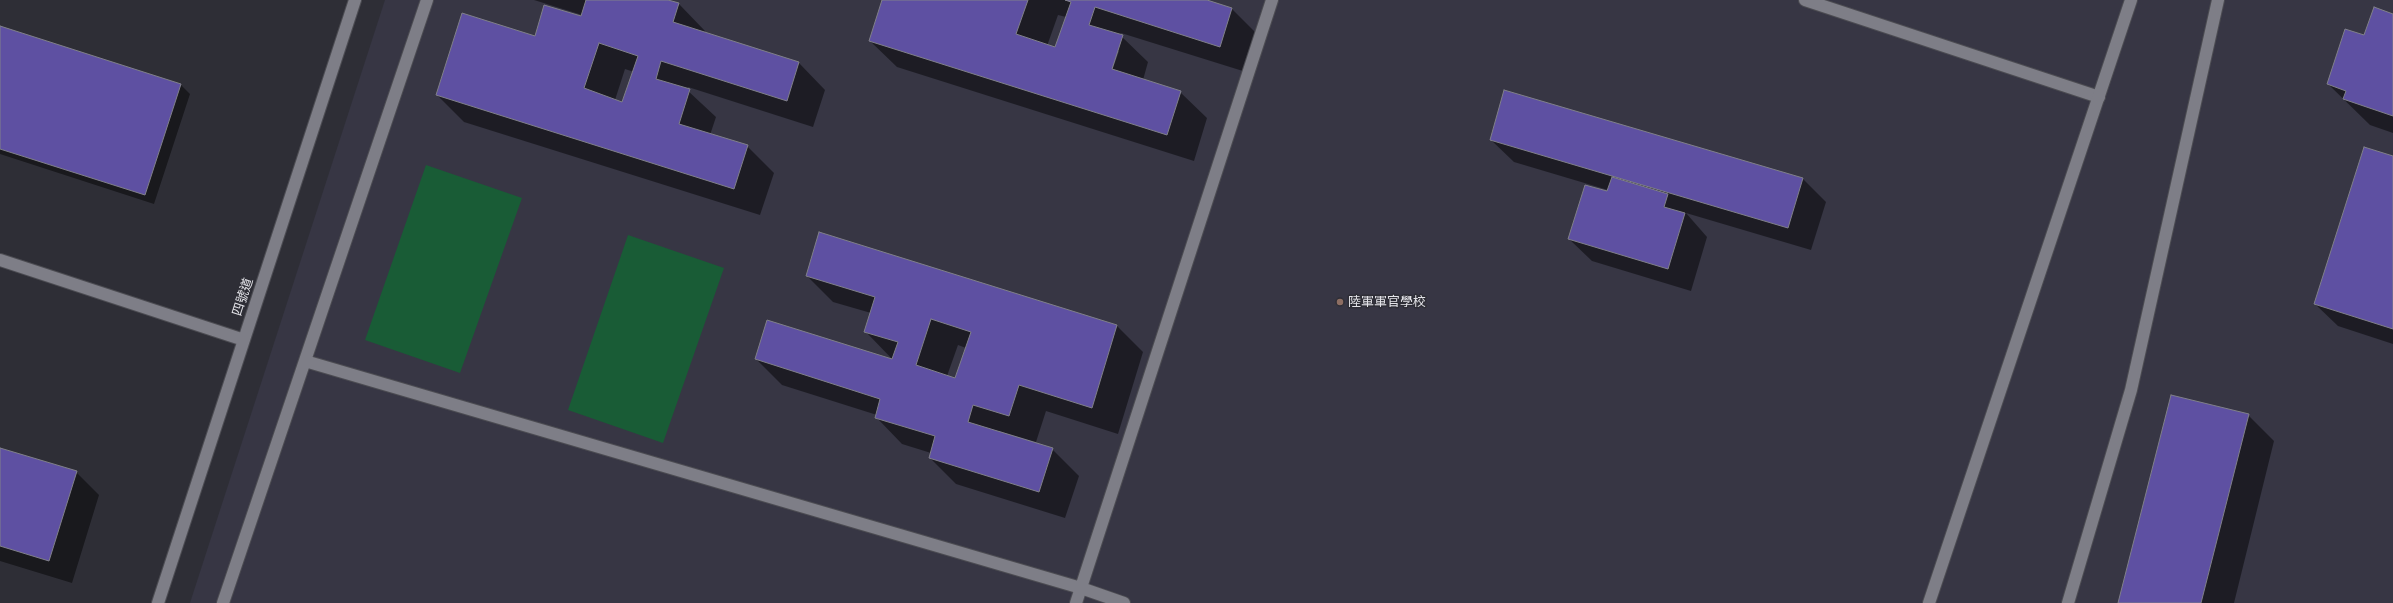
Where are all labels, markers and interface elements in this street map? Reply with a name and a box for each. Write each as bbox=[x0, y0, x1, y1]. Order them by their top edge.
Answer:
street label: 四號道 bbox=[230, 276, 256, 318]
place label: 陸軍軍官學校 bbox=[1348, 294, 1426, 310]
marker: 陸軍軍官學校 bbox=[1335, 297, 1345, 307]

